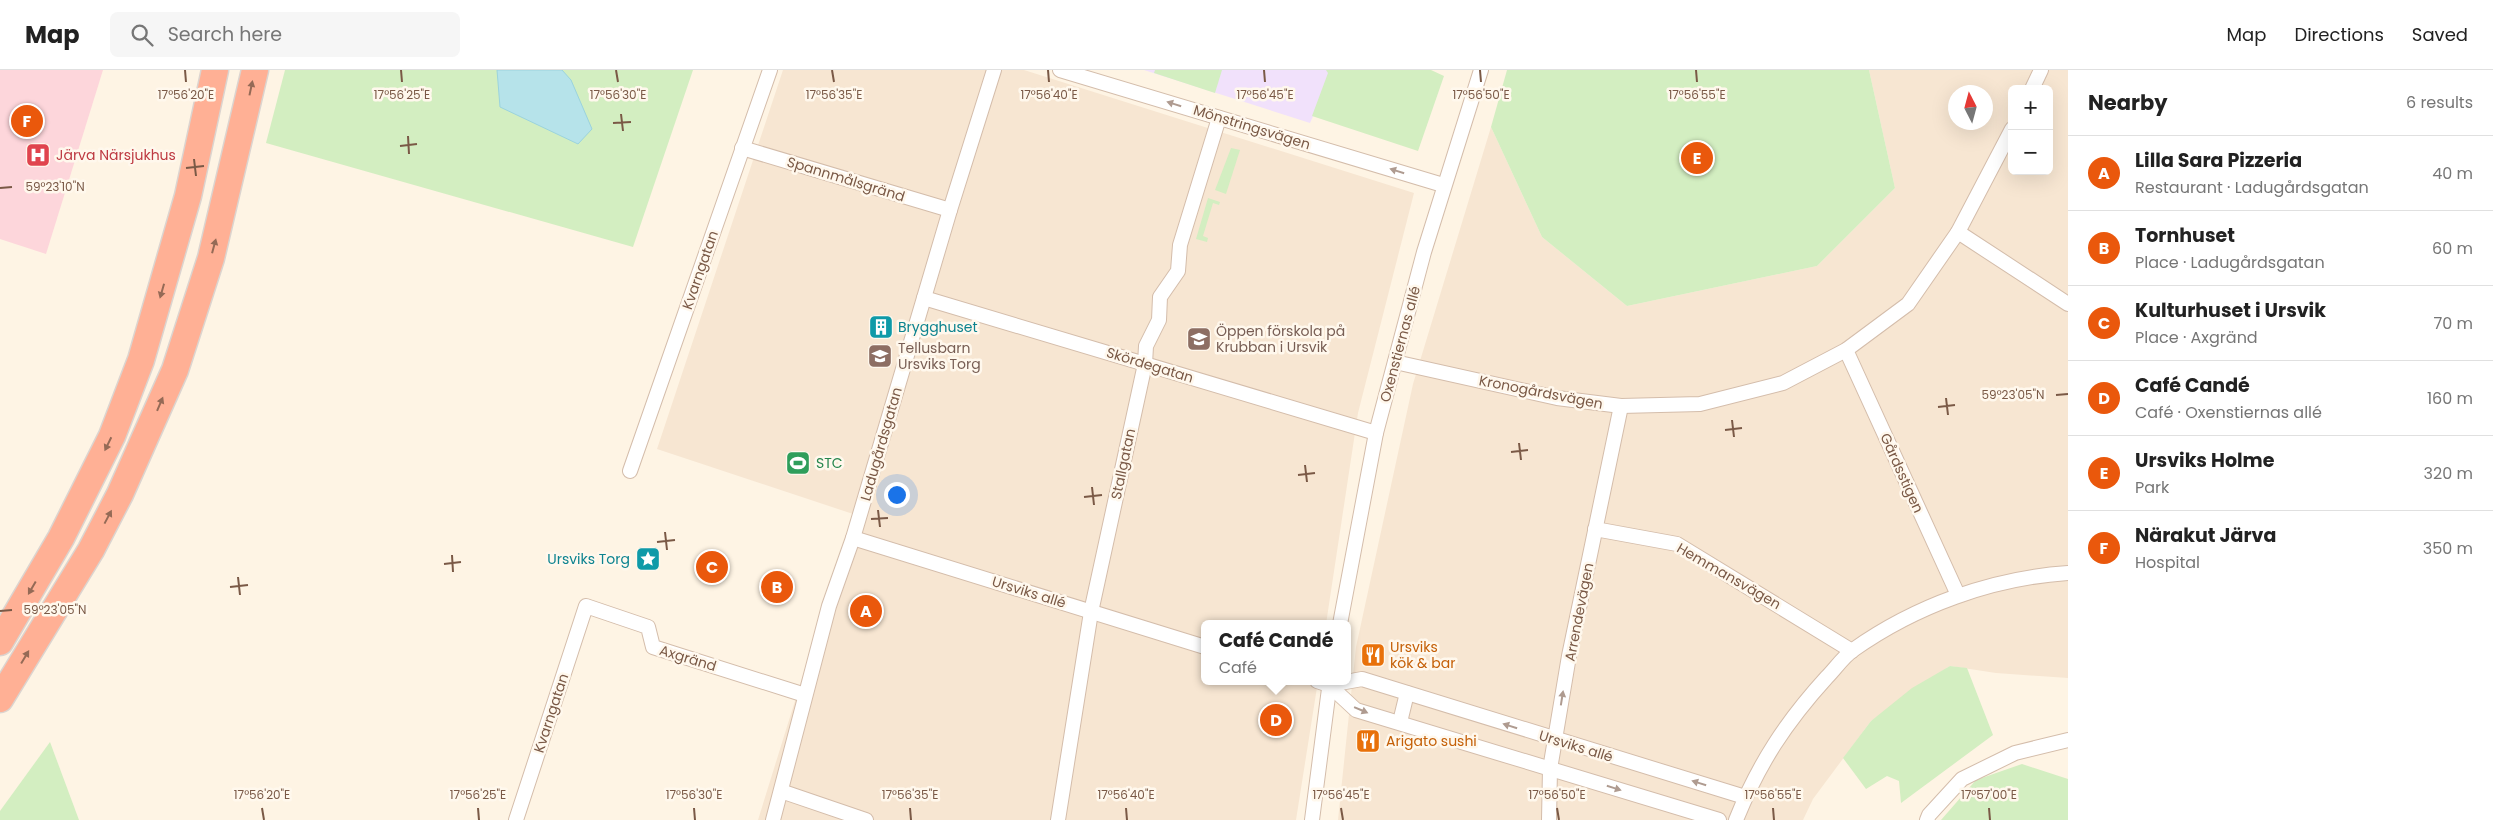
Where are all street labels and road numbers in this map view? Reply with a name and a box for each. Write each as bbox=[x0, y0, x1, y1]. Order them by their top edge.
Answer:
street label: Mönstringsvägen bbox=[1191, 100, 1313, 154]
street label: Spannmålsgränd bbox=[785, 152, 907, 206]
street label: Kvarngatan bbox=[677, 228, 723, 312]
street label: Oxenstiernas allé bbox=[1375, 283, 1425, 404]
street label: Skördegatan bbox=[1104, 342, 1196, 388]
street label: Kronogårdsvägen bbox=[1477, 370, 1605, 414]
street label: Ladugårdsgatan bbox=[855, 385, 907, 503]
street label: Stallgatan bbox=[1106, 427, 1140, 501]
street label: Gårdsstigen bbox=[1876, 430, 1928, 516]
street label: Hemmansvägen bbox=[1673, 538, 1785, 614]
street label: Arrendevägen bbox=[1560, 561, 1598, 663]
street label: Ursviks allé bbox=[989, 571, 1069, 613]
street label: Axgränd bbox=[657, 640, 719, 676]
street label: Kvarngatan bbox=[529, 671, 573, 755]
street label: Ursviks allé bbox=[1536, 725, 1616, 767]

